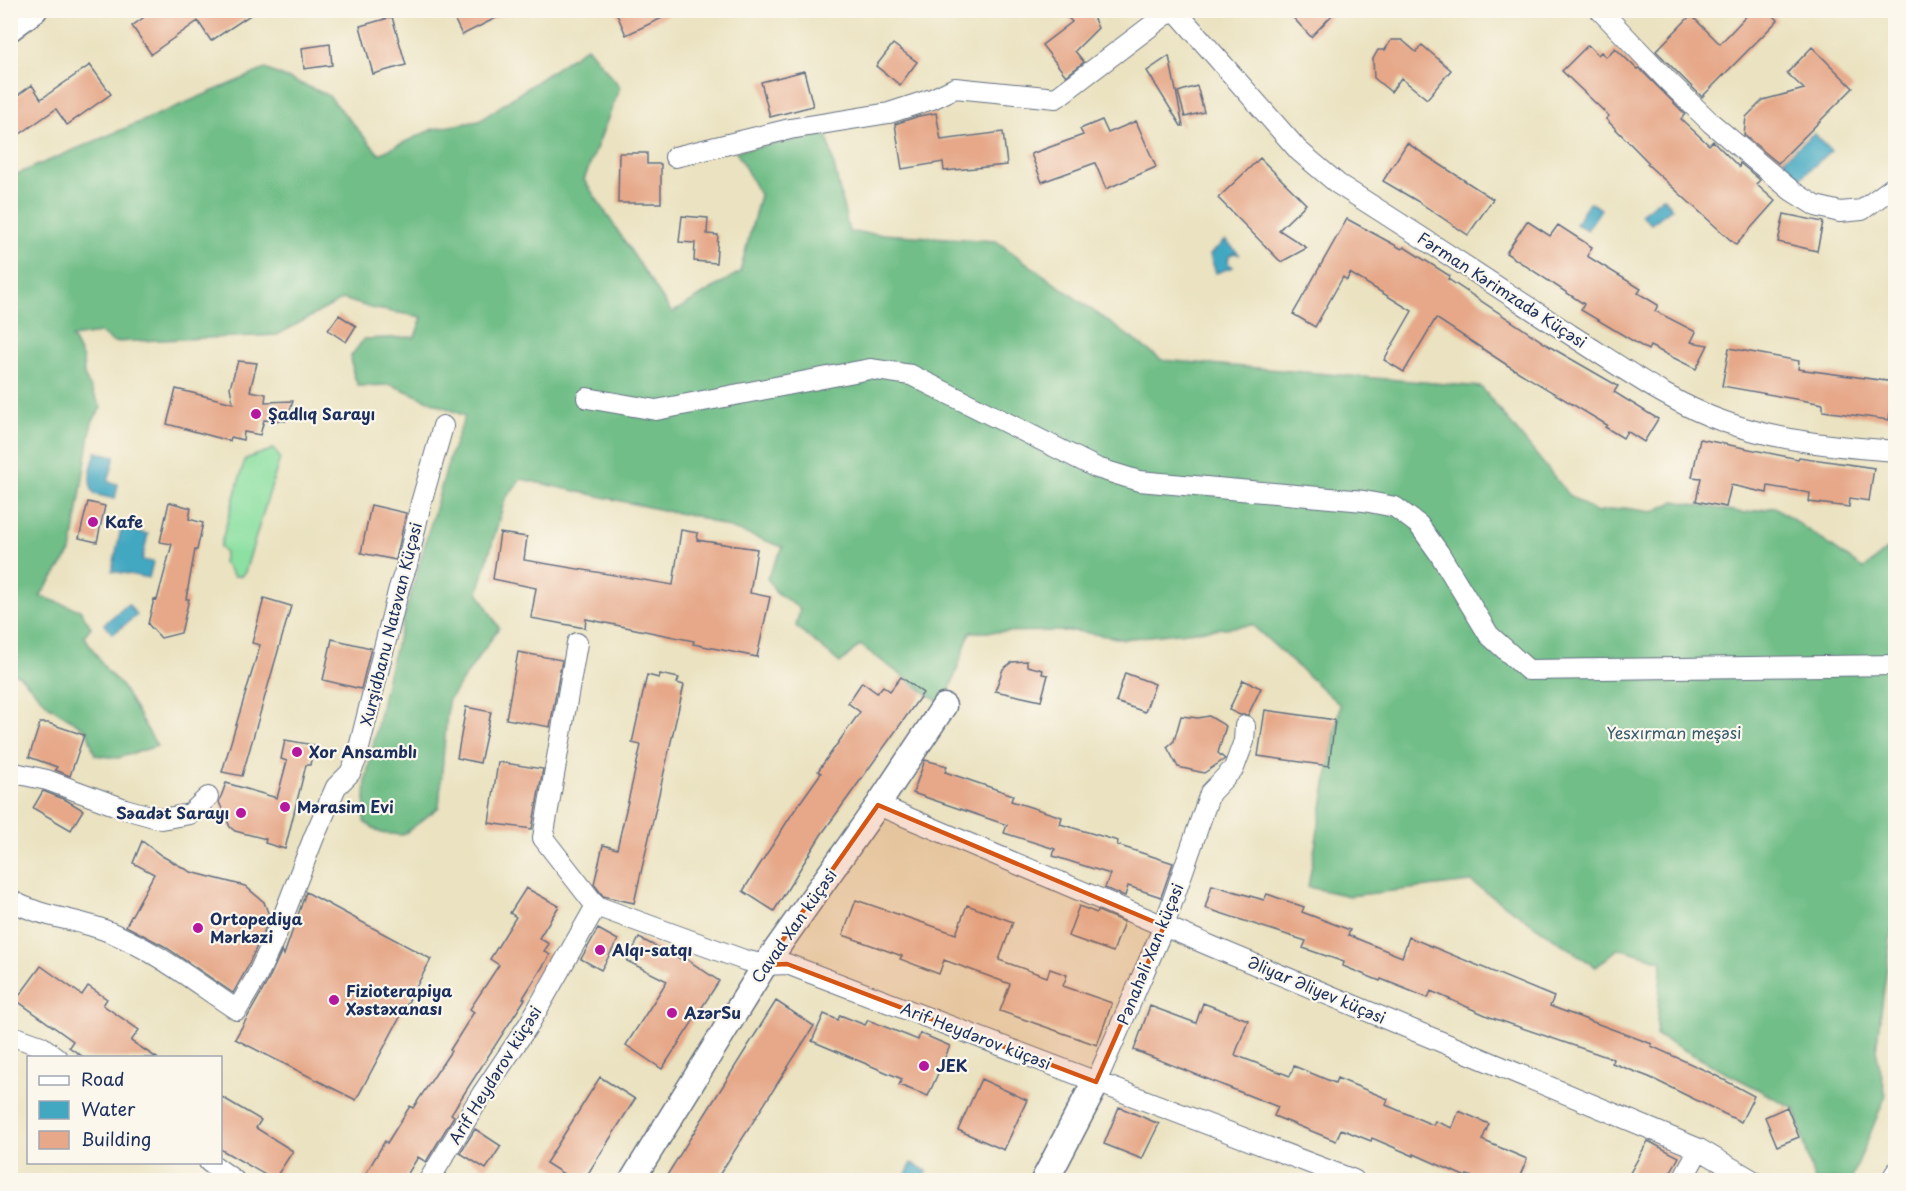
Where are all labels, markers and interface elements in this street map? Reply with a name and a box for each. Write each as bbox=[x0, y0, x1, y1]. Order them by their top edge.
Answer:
street label: Fərman Kərimzadə Küçəsi bbox=[1413, 225, 1592, 353]
place label: Şadlıq Sarayı bbox=[268, 401, 375, 425]
marker: Şadlıq Sarayı bbox=[249, 407, 263, 421]
place label: Kafe bbox=[105, 509, 143, 533]
marker: Kafe bbox=[86, 515, 100, 529]
street label: Xurşidbanu Natəvan Küçəsi bbox=[353, 519, 427, 728]
park label: Yesxırman meşəsi bbox=[1607, 720, 1741, 744]
place label: Xor Ansamblı bbox=[309, 739, 417, 763]
marker: Xor Ansamblı bbox=[290, 745, 304, 759]
place label: Mərasim Evi bbox=[297, 794, 394, 818]
place label: Səadət Sarayı bbox=[116, 800, 229, 824]
marker: Mərasim Evi bbox=[278, 800, 292, 814]
marker: Səadət Sarayı bbox=[234, 806, 248, 820]
street label: Cavad Xan küçəsi bbox=[745, 863, 842, 987]
street label: Pənahəli Xan küçəsi bbox=[1110, 879, 1188, 1028]
place label: Ortopediya Mərkəzi bbox=[210, 906, 303, 948]
marker: Ortopediya Mərkəzi bbox=[191, 921, 205, 935]
place label: Alqı-satqı bbox=[611, 937, 692, 961]
marker: Alqı-satqı bbox=[593, 943, 607, 957]
street label: Əliyar Əliyev küçəsi bbox=[1245, 949, 1390, 1029]
place label: Fizioterapiya Xəstəxanası bbox=[346, 978, 452, 1020]
marker: Fizioterapiya Xəstəxanası bbox=[327, 993, 341, 1007]
street label: Arif Heydərov küçəsi bbox=[898, 995, 1055, 1075]
place label: AzərSu bbox=[683, 1000, 741, 1024]
street label: Arif Heydərov küçəsi bbox=[442, 1001, 546, 1148]
marker: AzərSu bbox=[665, 1006, 679, 1020]
place label: JEK bbox=[936, 1053, 968, 1077]
legend bbox=[27, 1056, 222, 1164]
marker: JEK bbox=[917, 1059, 931, 1073]
text: Road bbox=[81, 1065, 125, 1092]
text: Water bbox=[81, 1095, 136, 1122]
text: Building bbox=[81, 1125, 151, 1152]

